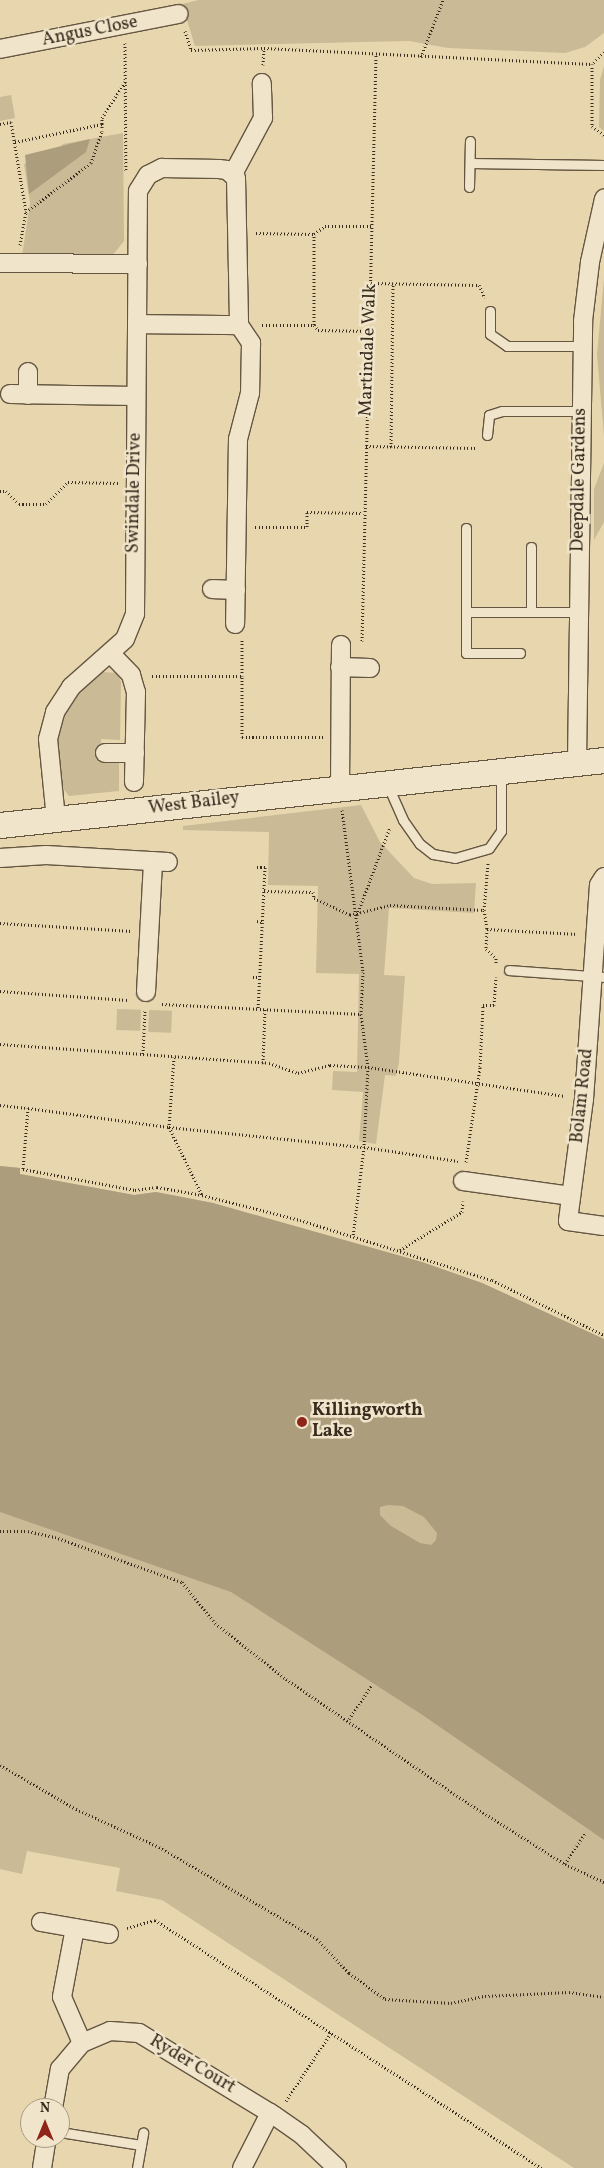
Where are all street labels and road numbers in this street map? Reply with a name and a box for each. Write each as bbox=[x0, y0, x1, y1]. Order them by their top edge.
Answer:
street label: Angus Close bbox=[40, 12, 140, 52]
street label: Martindale Walk bbox=[356, 283, 382, 417]
street label: Deepdale Gardens bbox=[568, 408, 592, 552]
street label: Swindale Drive bbox=[123, 433, 147, 553]
street label: West Bailey bbox=[147, 788, 241, 820]
street label: Bolam Road bbox=[567, 1048, 599, 1144]
street label: Ryder Court bbox=[145, 2031, 239, 2099]

